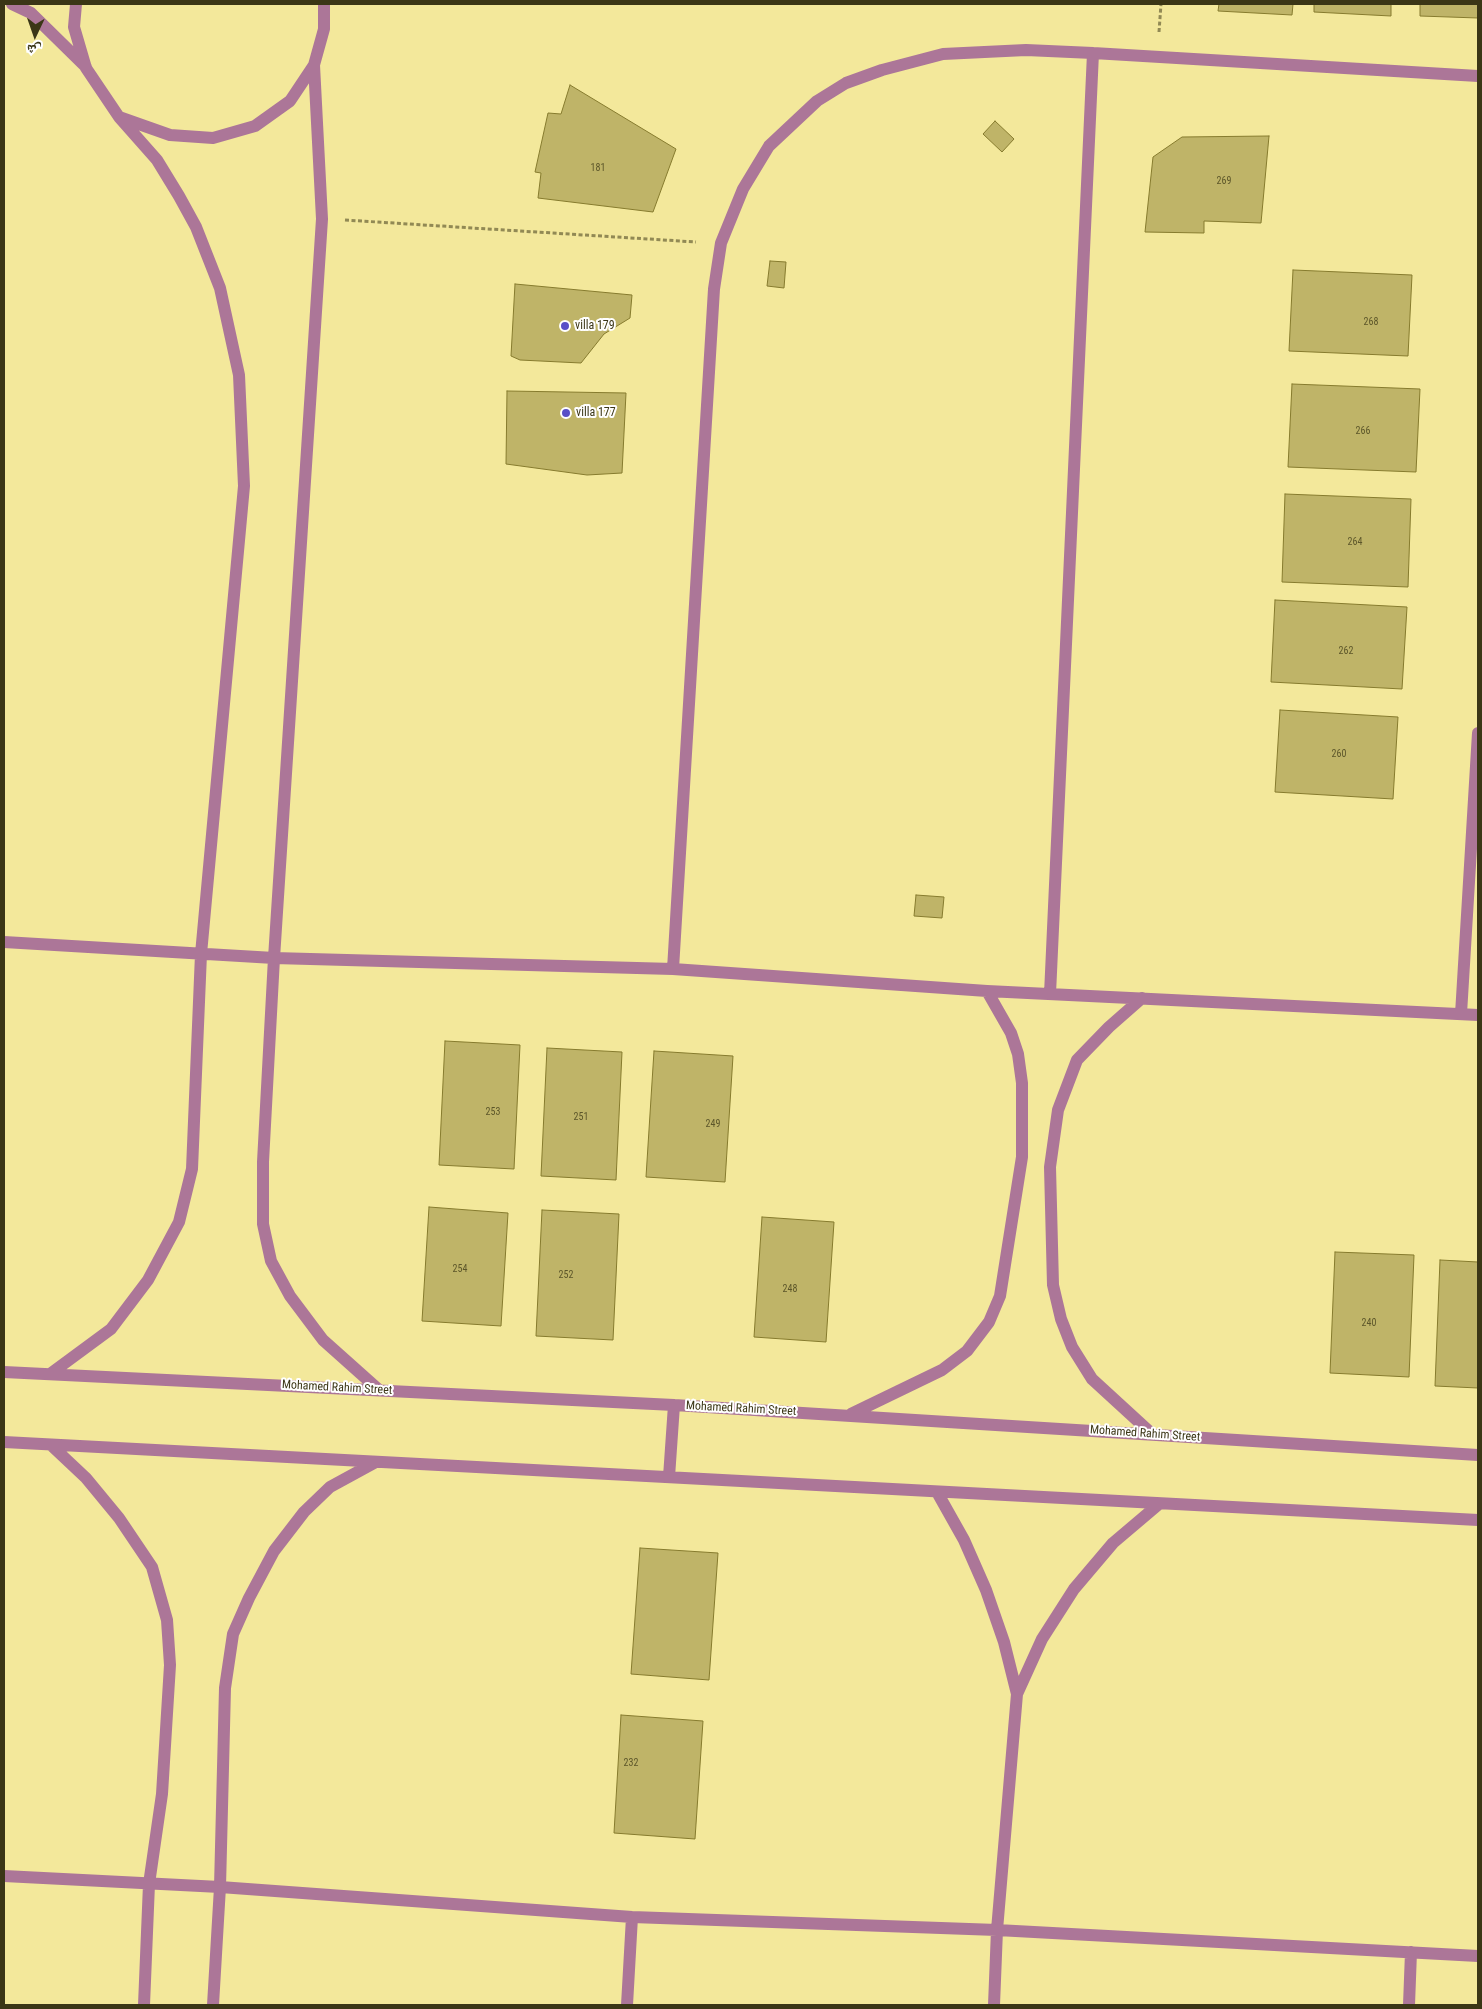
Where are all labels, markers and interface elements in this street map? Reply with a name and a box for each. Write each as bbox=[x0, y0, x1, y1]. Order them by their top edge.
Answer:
north arrow bbox=[10, 10, 60, 60]
text: ش bbox=[26, 42, 42, 58]
house number: 181 bbox=[591, 162, 605, 174]
house number: 269 bbox=[1217, 175, 1231, 187]
house number: 268 bbox=[1364, 316, 1378, 328]
place label: villa 179 bbox=[575, 319, 615, 333]
marker: villa 179 bbox=[559, 320, 571, 332]
place label: villa 177 bbox=[576, 406, 616, 420]
marker: villa 177 bbox=[560, 407, 572, 419]
house number: 266 bbox=[1356, 425, 1370, 437]
house number: 264 bbox=[1348, 536, 1362, 548]
house number: 262 bbox=[1339, 645, 1353, 657]
house number: 260 bbox=[1332, 748, 1346, 760]
house number: 253 bbox=[486, 1106, 500, 1118]
house number: 251 bbox=[574, 1111, 588, 1123]
house number: 249 bbox=[706, 1118, 720, 1130]
house number: 254 bbox=[453, 1263, 467, 1275]
house number: 252 bbox=[559, 1269, 573, 1281]
house number: 248 bbox=[783, 1283, 797, 1295]
house number: 240 bbox=[1362, 1317, 1376, 1329]
street label: Mohamed Rahim Street bbox=[281, 1378, 393, 1398]
street label: Mohamed Rahim Street bbox=[685, 1399, 797, 1419]
street label: Mohamed Rahim Street bbox=[1089, 1423, 1201, 1445]
house number: 232 bbox=[624, 1757, 638, 1769]

